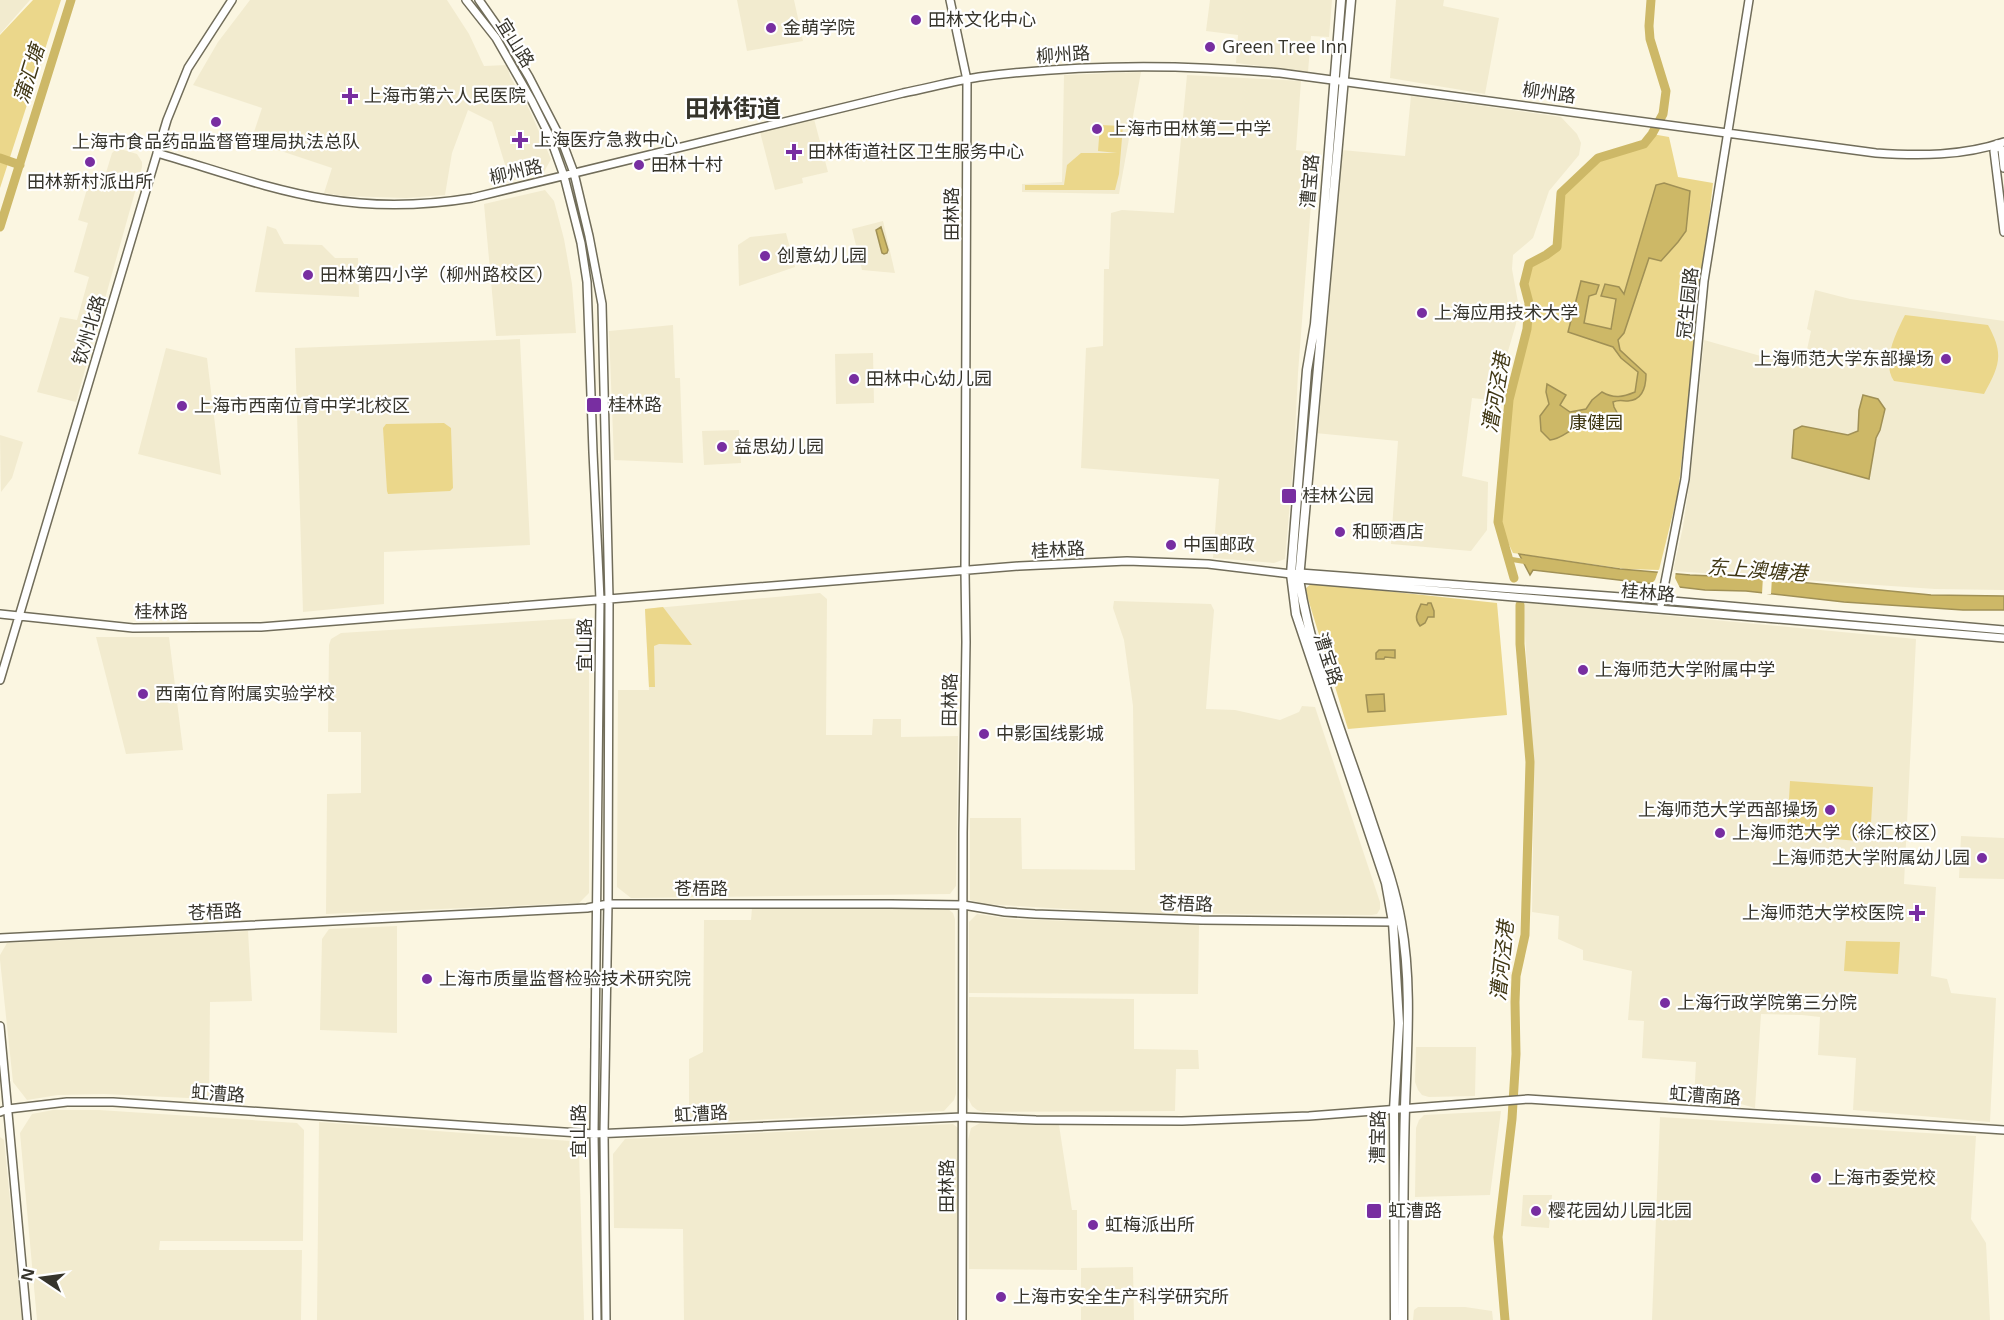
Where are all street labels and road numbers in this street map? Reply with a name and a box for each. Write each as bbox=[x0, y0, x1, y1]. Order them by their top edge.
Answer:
street label: 宜山路 bbox=[491, 13, 540, 72]
street label: 柳州路 bbox=[1035, 40, 1091, 68]
street label: 柳州路 bbox=[1521, 76, 1578, 108]
street label: 柳州路 bbox=[487, 153, 545, 189]
street label: 漕宝路 bbox=[1295, 153, 1323, 209]
street label: 田林路 bbox=[939, 187, 963, 241]
street label: 冠生园路 bbox=[1671, 266, 1703, 340]
street label: 钦州北路 bbox=[66, 292, 110, 368]
street label: 桂林路 bbox=[1030, 536, 1086, 562]
street label: 桂林路 bbox=[1620, 578, 1676, 606]
street label: 桂林路 bbox=[134, 599, 188, 623]
street label: 宜山路 bbox=[572, 618, 596, 672]
street label: 漕宝路 bbox=[1309, 629, 1349, 688]
street label: 田林路 bbox=[937, 673, 961, 727]
street label: 苍梧路 bbox=[674, 876, 728, 900]
street label: 苍梧路 bbox=[1159, 890, 1213, 916]
street label: 苍梧路 bbox=[187, 898, 243, 924]
street label: 虹漕路 bbox=[190, 1079, 246, 1107]
street label: 虹漕南路 bbox=[1668, 1081, 1742, 1109]
street label: 虹漕路 bbox=[673, 1100, 729, 1126]
street label: 宜山路 bbox=[566, 1104, 590, 1158]
street label: 漕宝路 bbox=[1365, 1110, 1389, 1164]
street label: 田林路 bbox=[934, 1159, 958, 1213]

